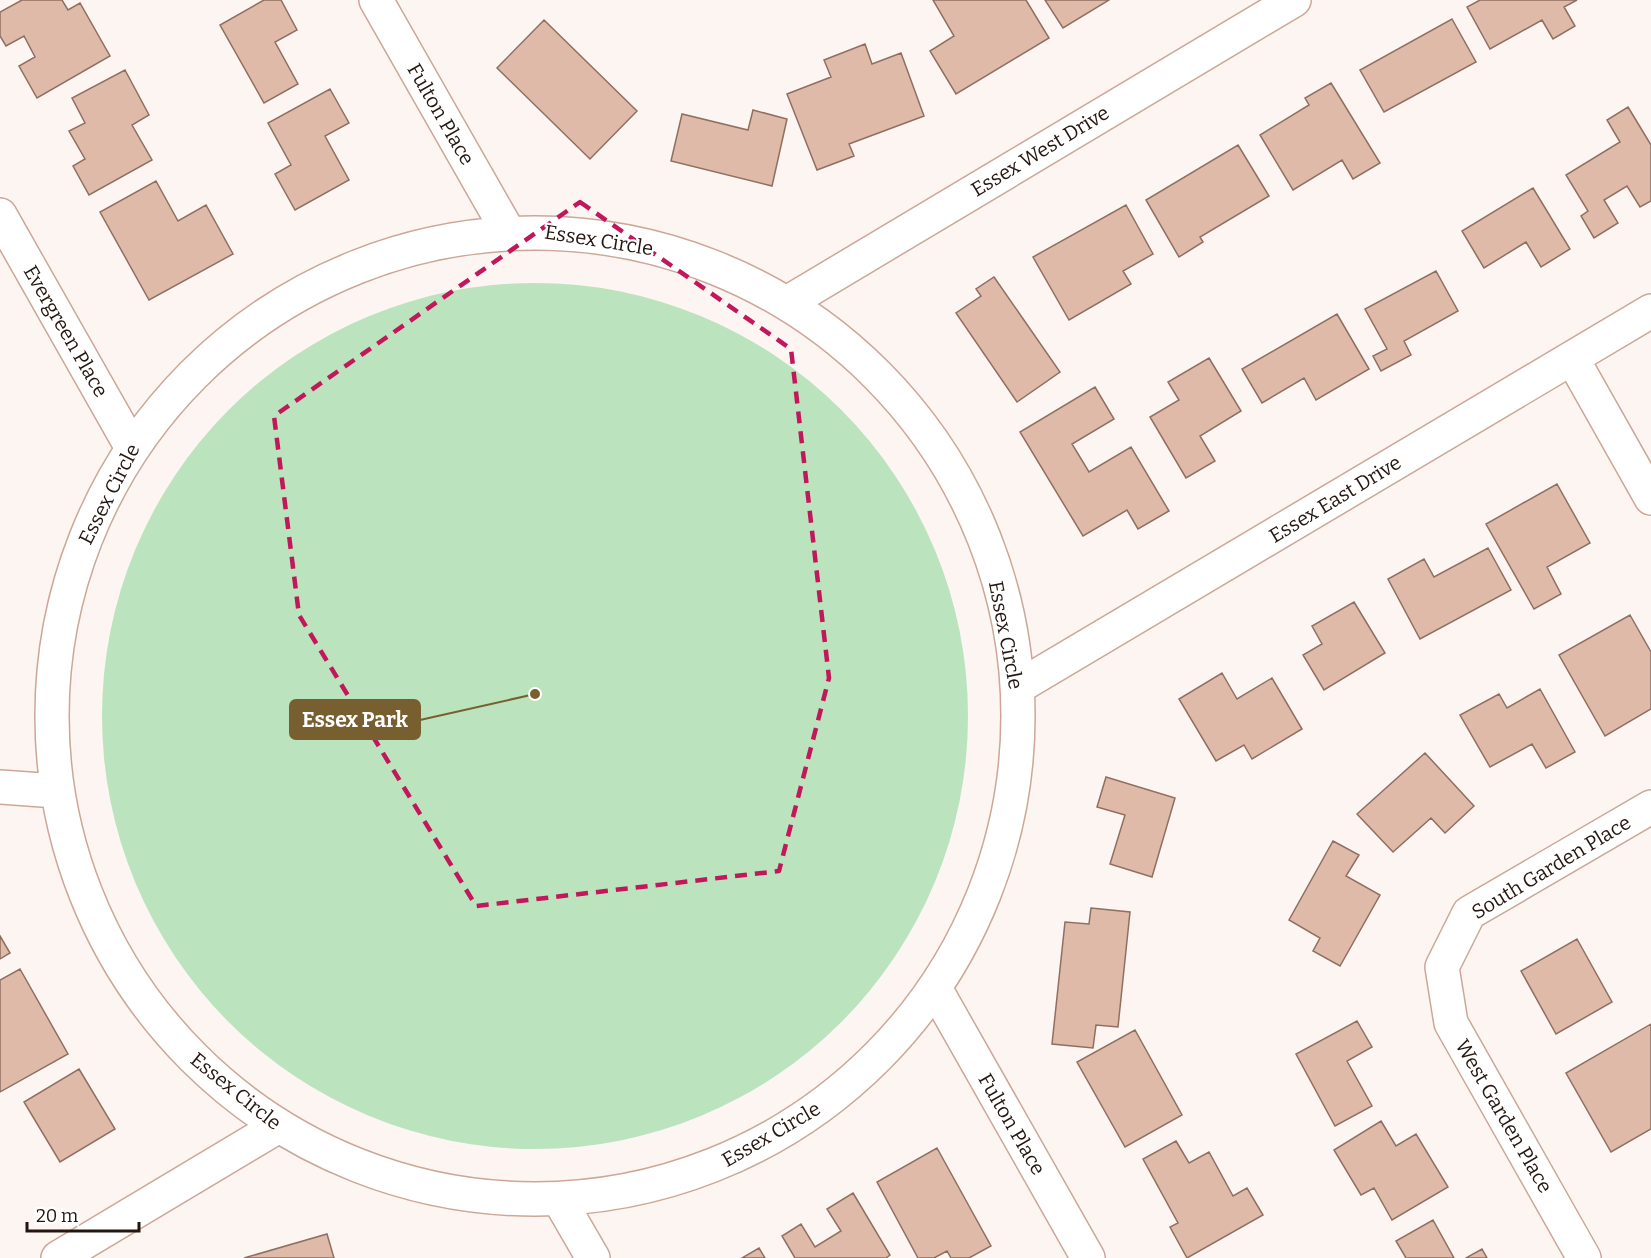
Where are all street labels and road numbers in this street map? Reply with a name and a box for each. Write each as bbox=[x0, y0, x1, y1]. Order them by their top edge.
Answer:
street label: Fulton Place bbox=[402, 59, 480, 169]
street label: Essex West Drive bbox=[967, 100, 1113, 202]
street label: Essex Circle bbox=[543, 220, 655, 260]
street label: Evergreen Place bbox=[19, 261, 113, 401]
street label: Essex Circle bbox=[73, 440, 145, 548]
street label: Essex East Drive bbox=[1265, 450, 1405, 548]
street label: Essex Circle bbox=[984, 579, 1028, 691]
street label: South Garden Place bbox=[1467, 810, 1635, 924]
street label: West Garden Place bbox=[1450, 1035, 1558, 1197]
street label: Essex Circle bbox=[186, 1047, 286, 1135]
street label: Fulton Place bbox=[973, 1069, 1051, 1179]
street label: Essex Circle bbox=[717, 1096, 825, 1172]

